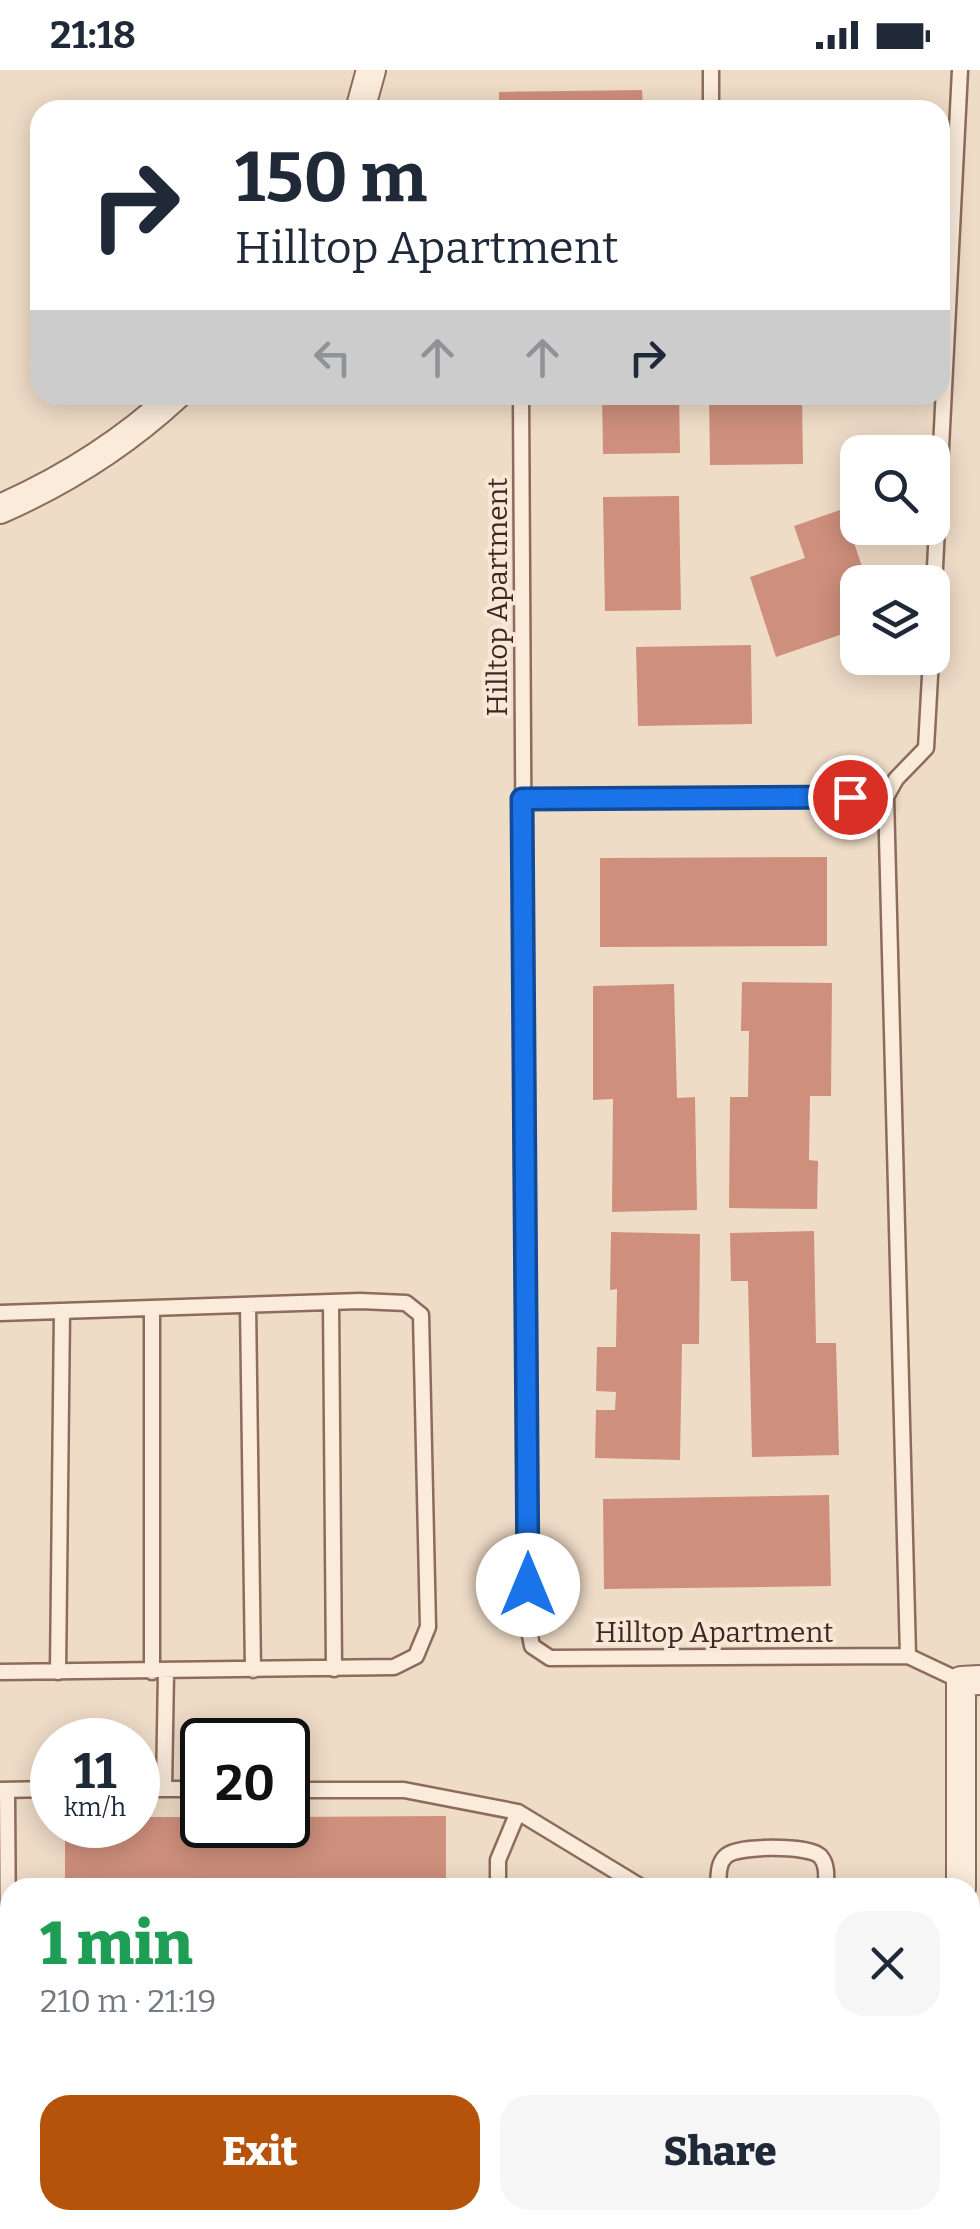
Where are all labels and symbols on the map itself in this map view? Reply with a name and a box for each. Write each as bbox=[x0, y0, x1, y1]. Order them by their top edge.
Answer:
street label: Hilltop Apartment bbox=[481, 478, 514, 716]
pin bbox=[808, 755, 893, 840]
position arrow bbox=[476, 1533, 580, 1637]
street label: Hilltop Apartment bbox=[595, 1616, 833, 1649]
speed limit sign: 20 bbox=[180, 1718, 310, 1848]

